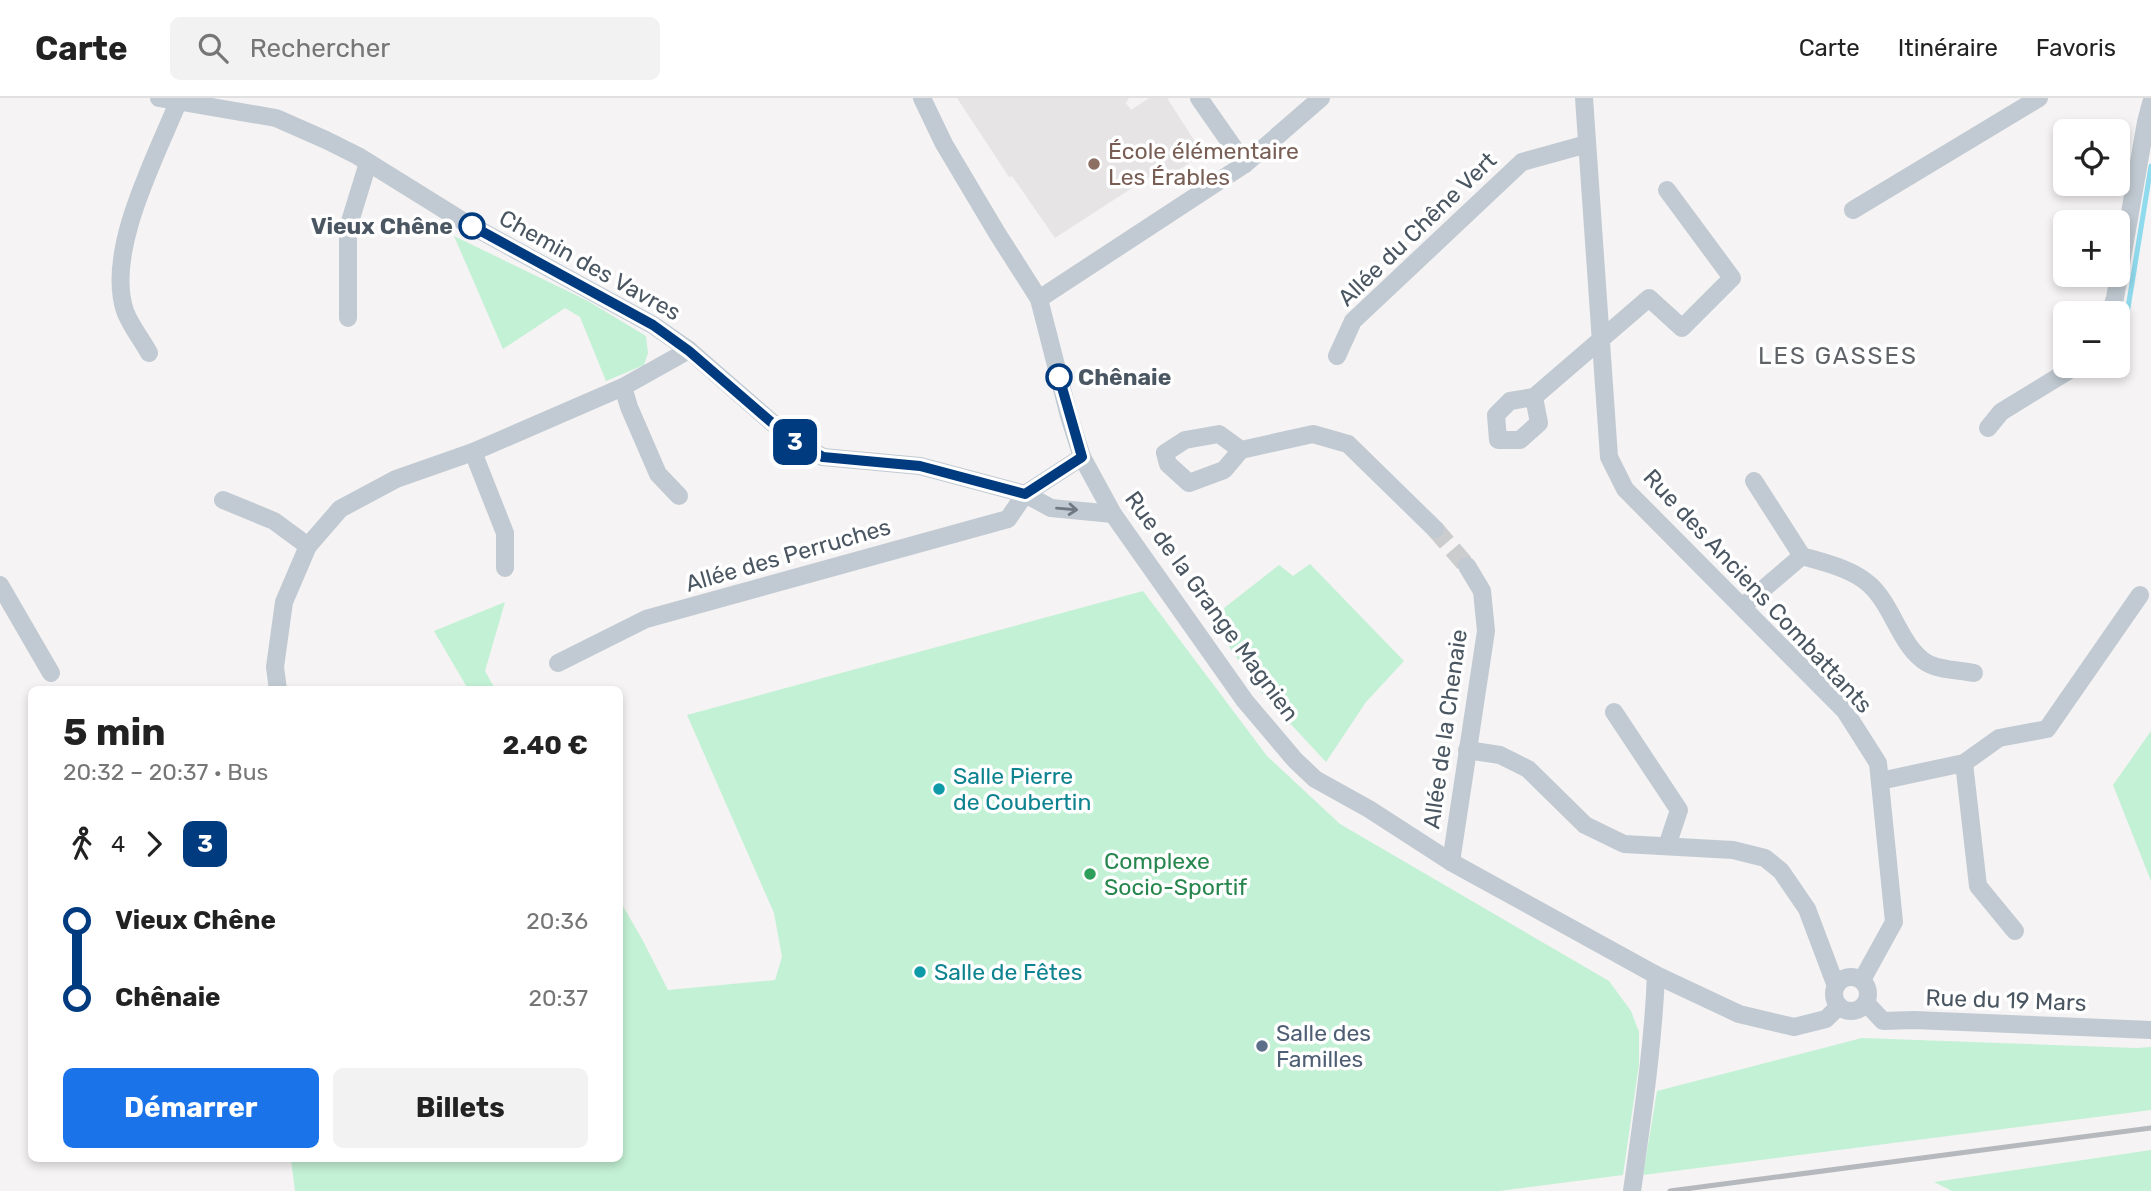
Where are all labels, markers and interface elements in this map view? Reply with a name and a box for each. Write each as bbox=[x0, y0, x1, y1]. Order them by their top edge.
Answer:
search box bbox=[170, 17, 660, 80]
text: Carte bbox=[35, 29, 128, 68]
icon: search bbox=[194, 29, 232, 67]
text: Rechercher bbox=[250, 33, 390, 64]
text: Carte bbox=[1799, 34, 1860, 62]
text: Itinéraire bbox=[1898, 34, 1998, 62]
text: Favoris bbox=[2036, 34, 2116, 62]
map controls bbox=[2053, 119, 2130, 378]
button: locate bbox=[2053, 119, 2130, 196]
place label: École élémentaire Les Érables bbox=[1108, 137, 1299, 191]
street label: Allée du Chêne Vert bbox=[1332, 146, 1502, 312]
marker: École élémentaire Les Érables bbox=[1086, 156, 1102, 172]
street label: Chemin des Vavres bbox=[494, 203, 686, 327]
button: + bbox=[2053, 210, 2130, 287]
place label: Vieux Chêne bbox=[311, 212, 453, 240]
marker: Vieux Chêne bbox=[459, 213, 485, 239]
button: − bbox=[2053, 301, 2130, 378]
district label: LES GASSES bbox=[1758, 342, 1918, 370]
place label: Chênaie bbox=[1078, 363, 1171, 391]
marker: Chênaie bbox=[1046, 364, 1072, 390]
line badge: 3 bbox=[772, 419, 818, 465]
text: 3 bbox=[787, 428, 803, 456]
street label: Rue des Anciens Combattants bbox=[1638, 463, 1878, 719]
street label: Rue de la Grange Magnien bbox=[1119, 485, 1305, 727]
one-way arrow bbox=[1055, 503, 1078, 516]
street label: Allée des Perruches bbox=[682, 512, 894, 598]
street label: Allée de la Chenaie bbox=[1417, 627, 1473, 831]
text: 5 min bbox=[63, 709, 166, 755]
text: 2.40 € bbox=[503, 730, 588, 761]
text: 20:32 – 20:37 · Bus bbox=[63, 758, 268, 786]
place label: Salle Pierre de Coubertin bbox=[953, 762, 1091, 816]
marker: Salle Pierre de Coubertin bbox=[931, 781, 947, 797]
icon: walk bbox=[63, 825, 101, 863]
icon: forward bbox=[135, 825, 173, 863]
text: 4 bbox=[111, 830, 125, 858]
text: 3 bbox=[197, 830, 213, 858]
place label: Complexe Socio-Sportif bbox=[1104, 847, 1247, 901]
marker: Complexe Socio-Sportif bbox=[1082, 866, 1098, 882]
text: Vieux Chêne bbox=[115, 905, 276, 936]
text: 20:36 bbox=[526, 907, 588, 935]
place label: Salle de Fêtes bbox=[934, 958, 1082, 986]
marker: Salle de Fêtes bbox=[912, 964, 928, 980]
text: Chênaie bbox=[115, 982, 221, 1013]
street label: Rue du 19 Mars bbox=[1925, 983, 2087, 1017]
text: 20:37 bbox=[528, 984, 588, 1012]
place label: Salle des Familles bbox=[1276, 1019, 1371, 1073]
marker: Salle des Familles bbox=[1254, 1038, 1270, 1054]
button: Démarrer bbox=[63, 1068, 319, 1148]
button: Billets bbox=[333, 1068, 588, 1148]

